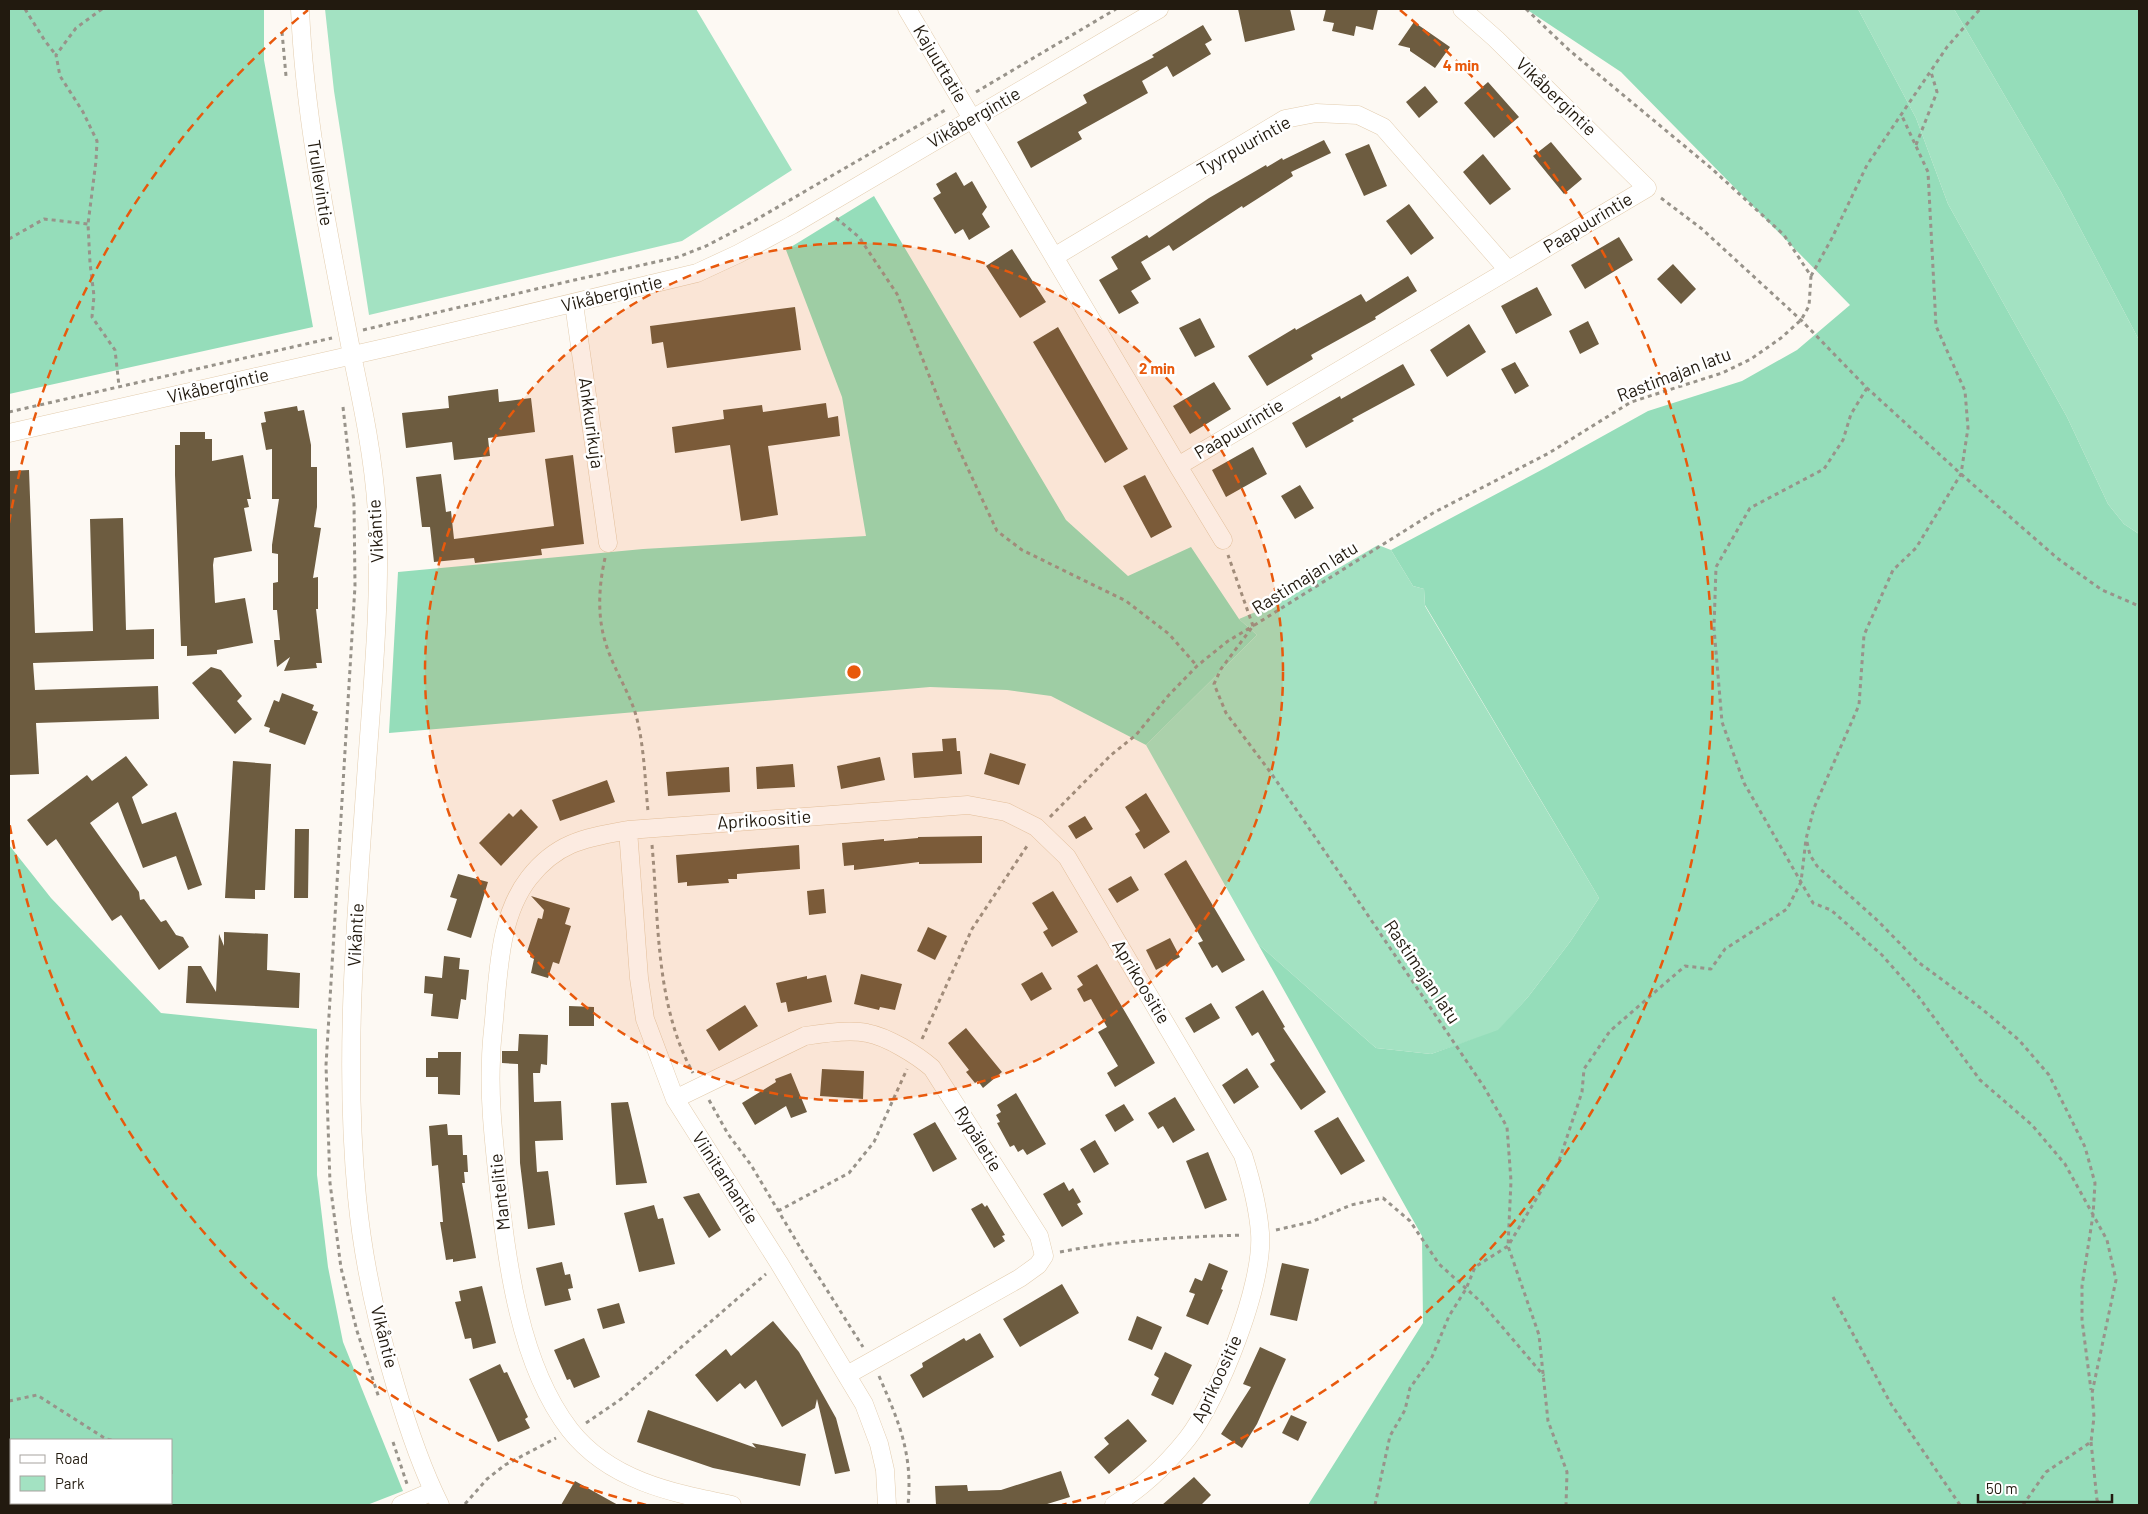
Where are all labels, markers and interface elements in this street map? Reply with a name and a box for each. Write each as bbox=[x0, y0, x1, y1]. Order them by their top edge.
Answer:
street label: Kajuuttatie bbox=[909, 21, 973, 106]
street label: Vikåbergintie bbox=[1512, 52, 1602, 140]
text: 4 min bbox=[1443, 56, 1479, 74]
street label: Vikåbergintie bbox=[923, 82, 1024, 153]
street label: Tyyrpuurintie bbox=[1193, 110, 1294, 180]
street label: Trullevintie bbox=[303, 138, 339, 227]
street label: Paapuurintie bbox=[1539, 187, 1636, 257]
street label: Vikåbergintie bbox=[559, 270, 665, 316]
street label: Rastimajan latu bbox=[1613, 342, 1734, 406]
text: 2 min bbox=[1139, 359, 1175, 377]
street label: Vikåbergintie bbox=[165, 363, 271, 407]
street label: Ankkurikuja bbox=[575, 376, 609, 470]
street label: Paapuurintie bbox=[1190, 393, 1287, 463]
street label: Vikåntie bbox=[362, 499, 388, 563]
street label: Rastimajan latu bbox=[1248, 536, 1361, 618]
centre of rings bbox=[845, 663, 863, 681]
street label: Aprikoositie bbox=[716, 805, 812, 833]
street label: Vikåntie bbox=[342, 903, 368, 967]
street label: Rastimajan latu bbox=[1380, 915, 1466, 1028]
street label: Aprikoositie bbox=[1108, 935, 1176, 1028]
street label: Rypäletie bbox=[950, 1102, 1007, 1175]
street label: Viinitarhantie bbox=[688, 1127, 764, 1228]
street label: Mantelitie bbox=[484, 1153, 514, 1232]
street label: Vikåntie bbox=[367, 1303, 403, 1370]
street label: Aprikoositie bbox=[1186, 1331, 1246, 1426]
legend bbox=[10, 1439, 172, 1504]
text: Road bbox=[55, 1449, 88, 1467]
scale bar bbox=[1978, 1472, 2112, 1504]
text: Park bbox=[55, 1474, 85, 1492]
text: 50 m bbox=[1986, 1479, 2018, 1497]

